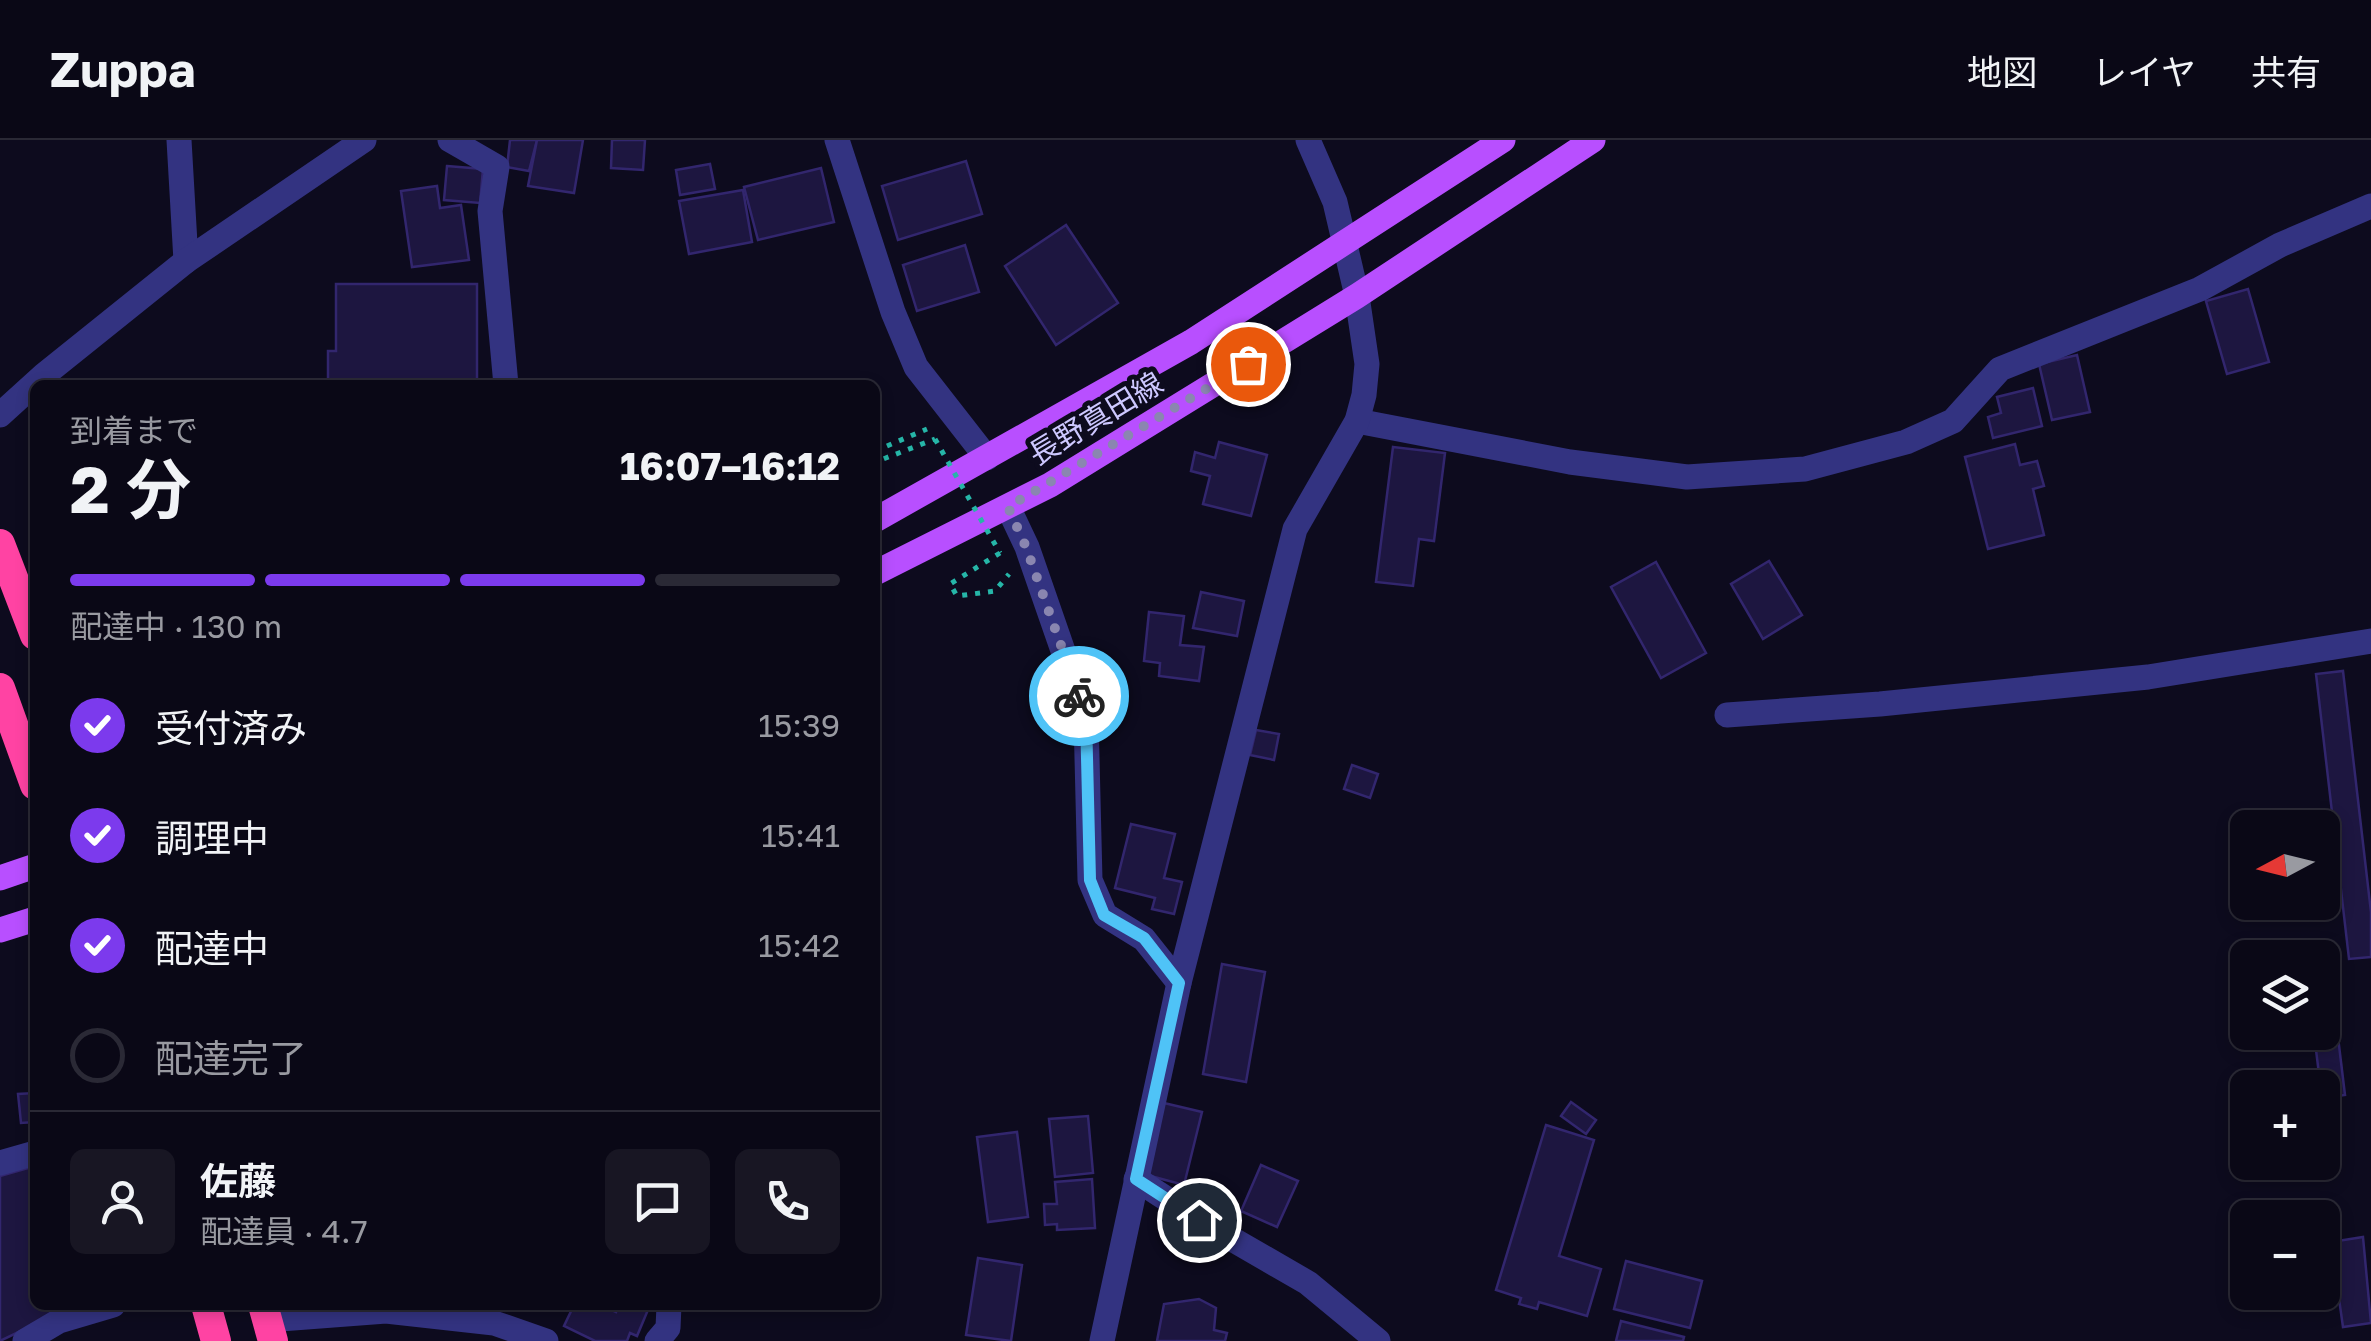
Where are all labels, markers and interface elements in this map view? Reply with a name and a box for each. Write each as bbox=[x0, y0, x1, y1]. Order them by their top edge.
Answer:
text: Zuppa bbox=[50, 40, 196, 98]
text: 地図 bbox=[1967, 51, 2037, 93]
text: レイヤ bbox=[2092, 51, 2196, 93]
text: 共有 bbox=[2251, 51, 2321, 93]
pin bbox=[1206, 322, 1291, 407]
icon: bag bbox=[1221, 337, 1276, 392]
street label: 長野真田線 bbox=[1022, 364, 1169, 472]
text: 到着まで bbox=[70, 411, 198, 449]
text: 16:07–16:12 bbox=[620, 443, 840, 488]
text: 2 分 bbox=[70, 449, 191, 527]
text: 配達中 · 130 m bbox=[70, 607, 282, 645]
courier bbox=[1029, 646, 1129, 746]
icon: bike bbox=[1052, 669, 1107, 724]
icon: check bbox=[70, 698, 125, 753]
text: 受付済み bbox=[155, 705, 307, 750]
text: 15:39 bbox=[758, 706, 840, 744]
icon: check bbox=[70, 808, 125, 863]
north arrow bbox=[2230, 810, 2340, 920]
map controls bbox=[2230, 810, 2340, 1310]
text: 調理中 bbox=[155, 815, 269, 860]
text: 15:41 bbox=[761, 816, 840, 854]
icon: check bbox=[70, 918, 125, 973]
text: 配達中 bbox=[155, 925, 269, 970]
text: 15:42 bbox=[758, 926, 840, 964]
button: layers bbox=[2230, 940, 2340, 1050]
text: 配達完了 bbox=[155, 1035, 307, 1080]
button: + bbox=[2230, 1070, 2340, 1180]
button: person bbox=[70, 1149, 175, 1254]
button: chat bbox=[605, 1149, 710, 1254]
button: phone bbox=[735, 1149, 840, 1254]
text: 佐藤 bbox=[200, 1158, 276, 1203]
pin bbox=[1157, 1178, 1242, 1263]
icon: home bbox=[1172, 1193, 1227, 1248]
button: − bbox=[2230, 1200, 2340, 1310]
text: 配達員 · 4.7 bbox=[200, 1212, 368, 1250]

